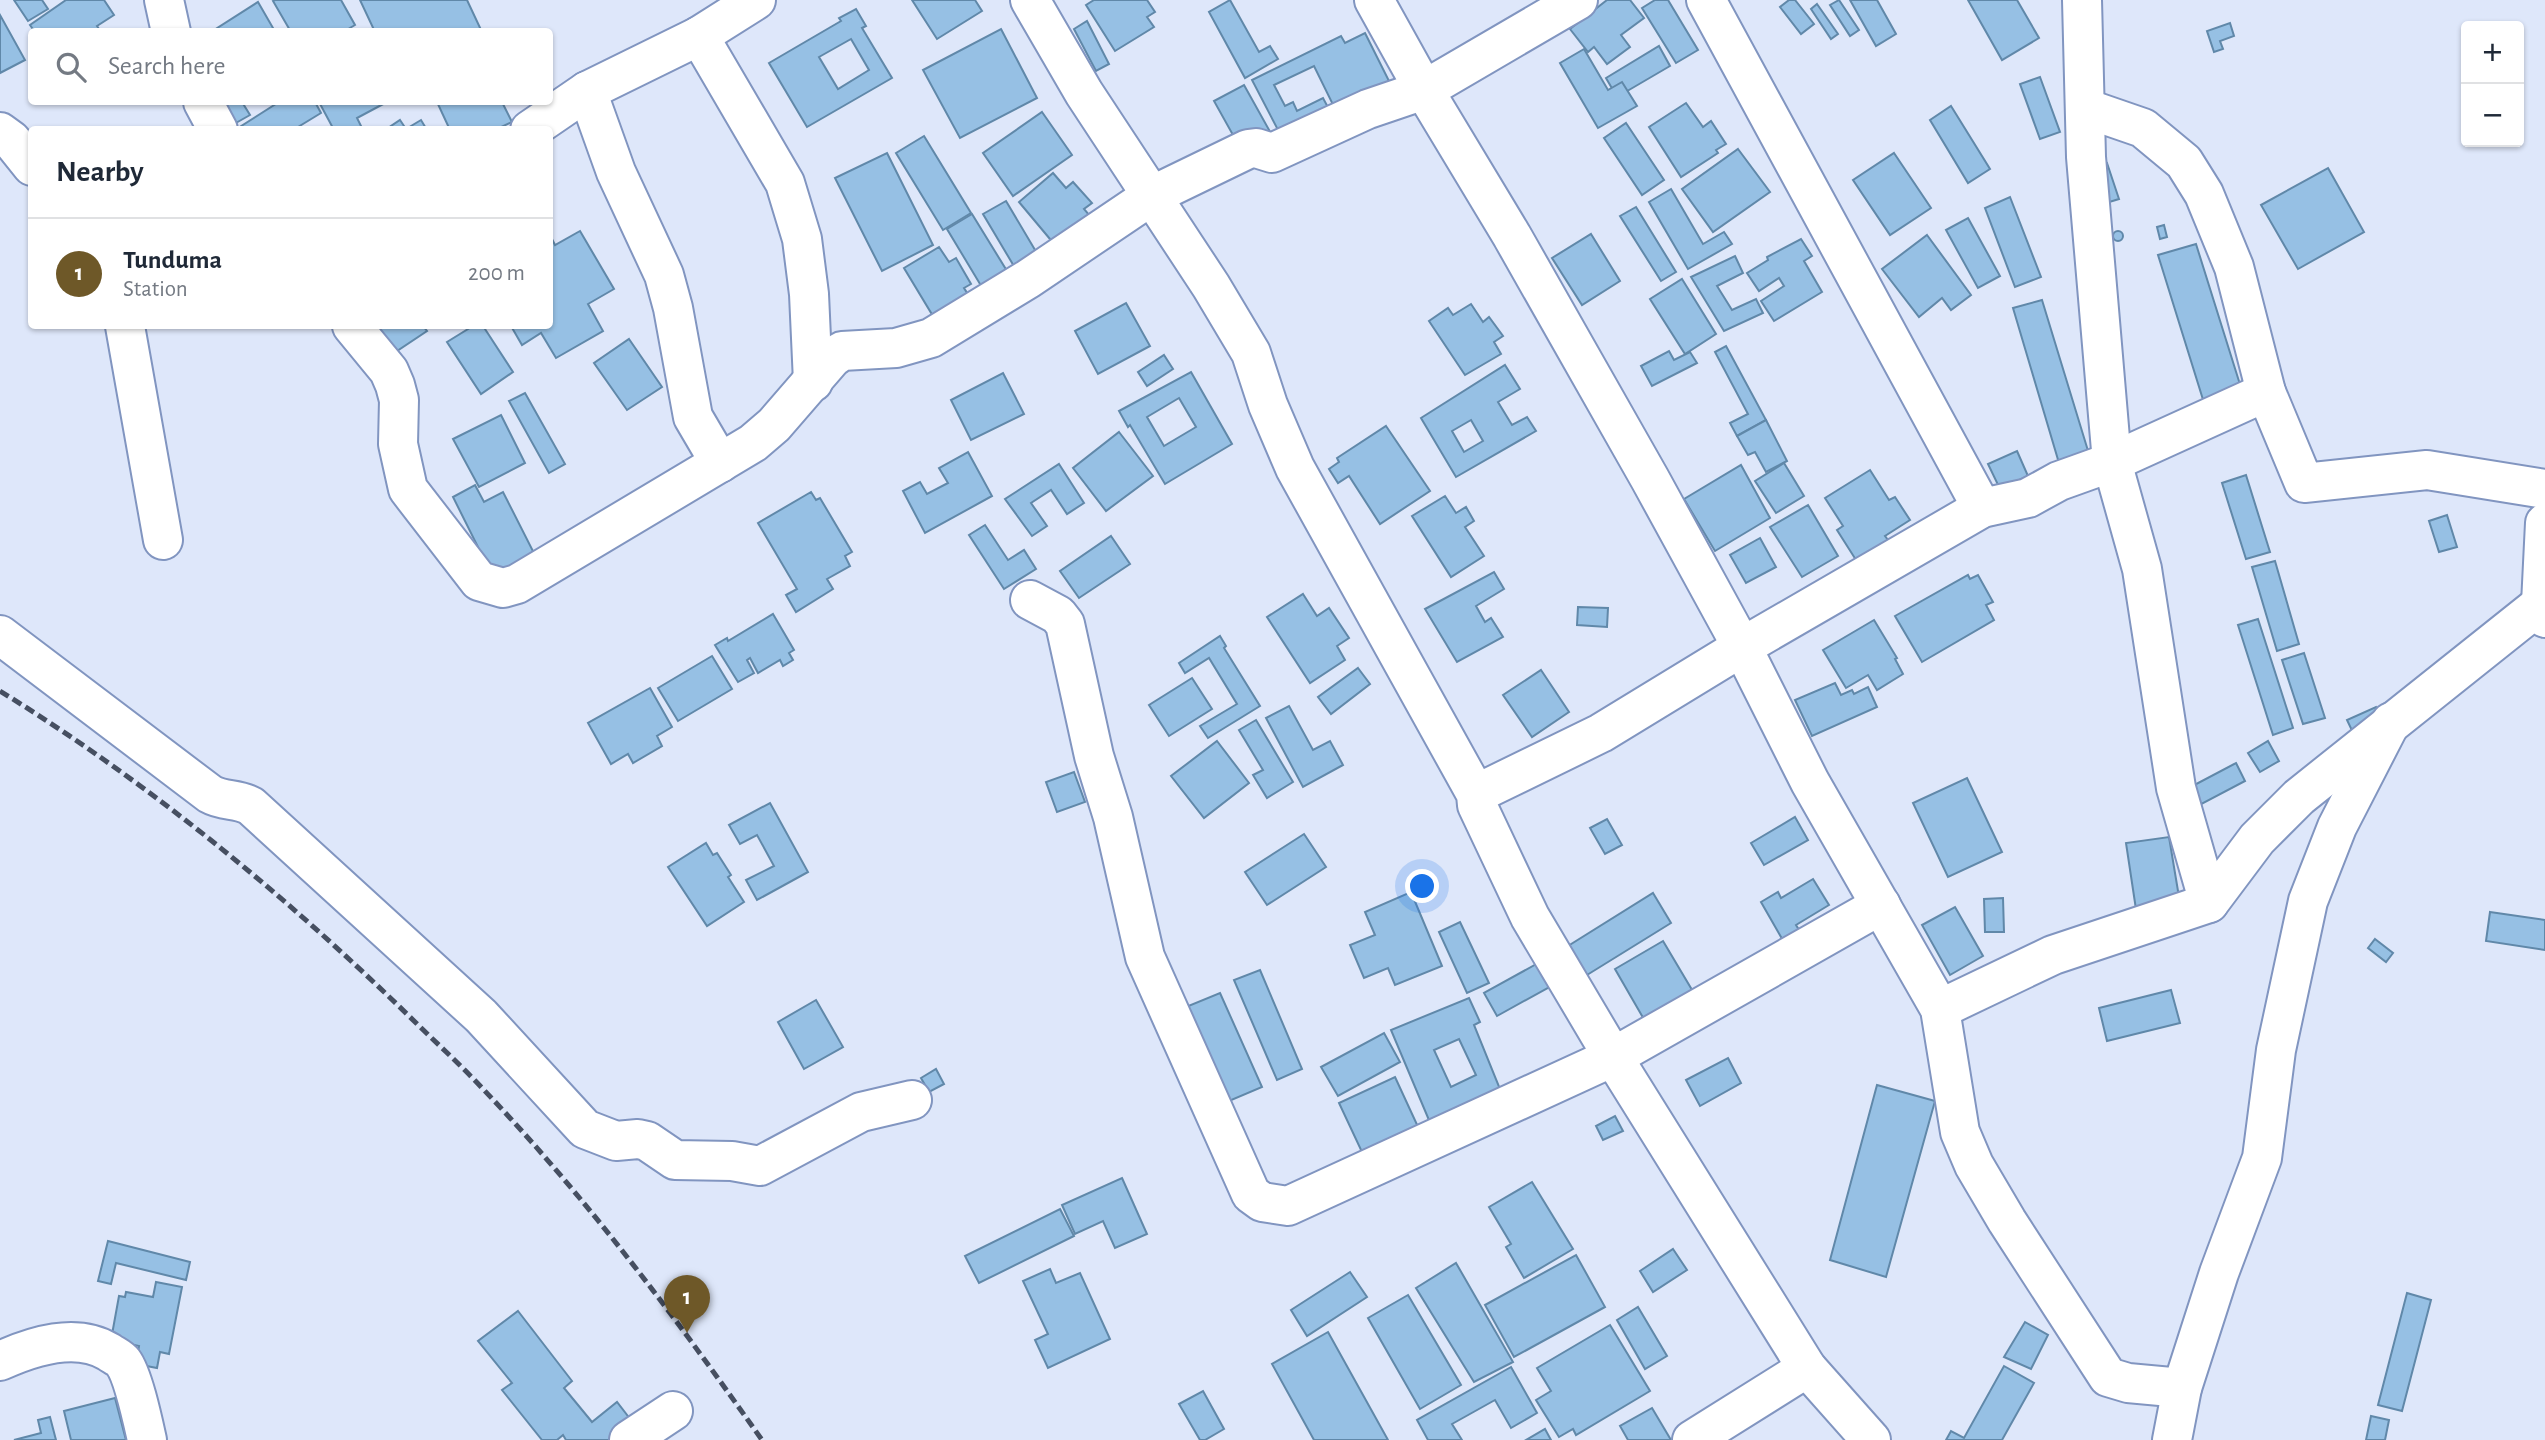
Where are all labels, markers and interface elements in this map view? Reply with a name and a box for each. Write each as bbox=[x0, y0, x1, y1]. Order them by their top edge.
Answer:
map controls bbox=[2461, 21, 2524, 147]
button: + bbox=[2461, 21, 2524, 84]
search box bbox=[28, 28, 553, 105]
icon: search bbox=[52, 48, 90, 86]
text: Search here bbox=[108, 53, 226, 79]
button: − bbox=[2461, 84, 2524, 147]
text: Nearby bbox=[56, 157, 144, 187]
text: Tunduma bbox=[123, 247, 222, 273]
text: 1 bbox=[75, 262, 83, 285]
text: 200 m bbox=[468, 262, 525, 285]
text: Station bbox=[123, 278, 188, 301]
your location bbox=[1405, 869, 1439, 903]
pin: 1 bbox=[664, 1275, 710, 1333]

